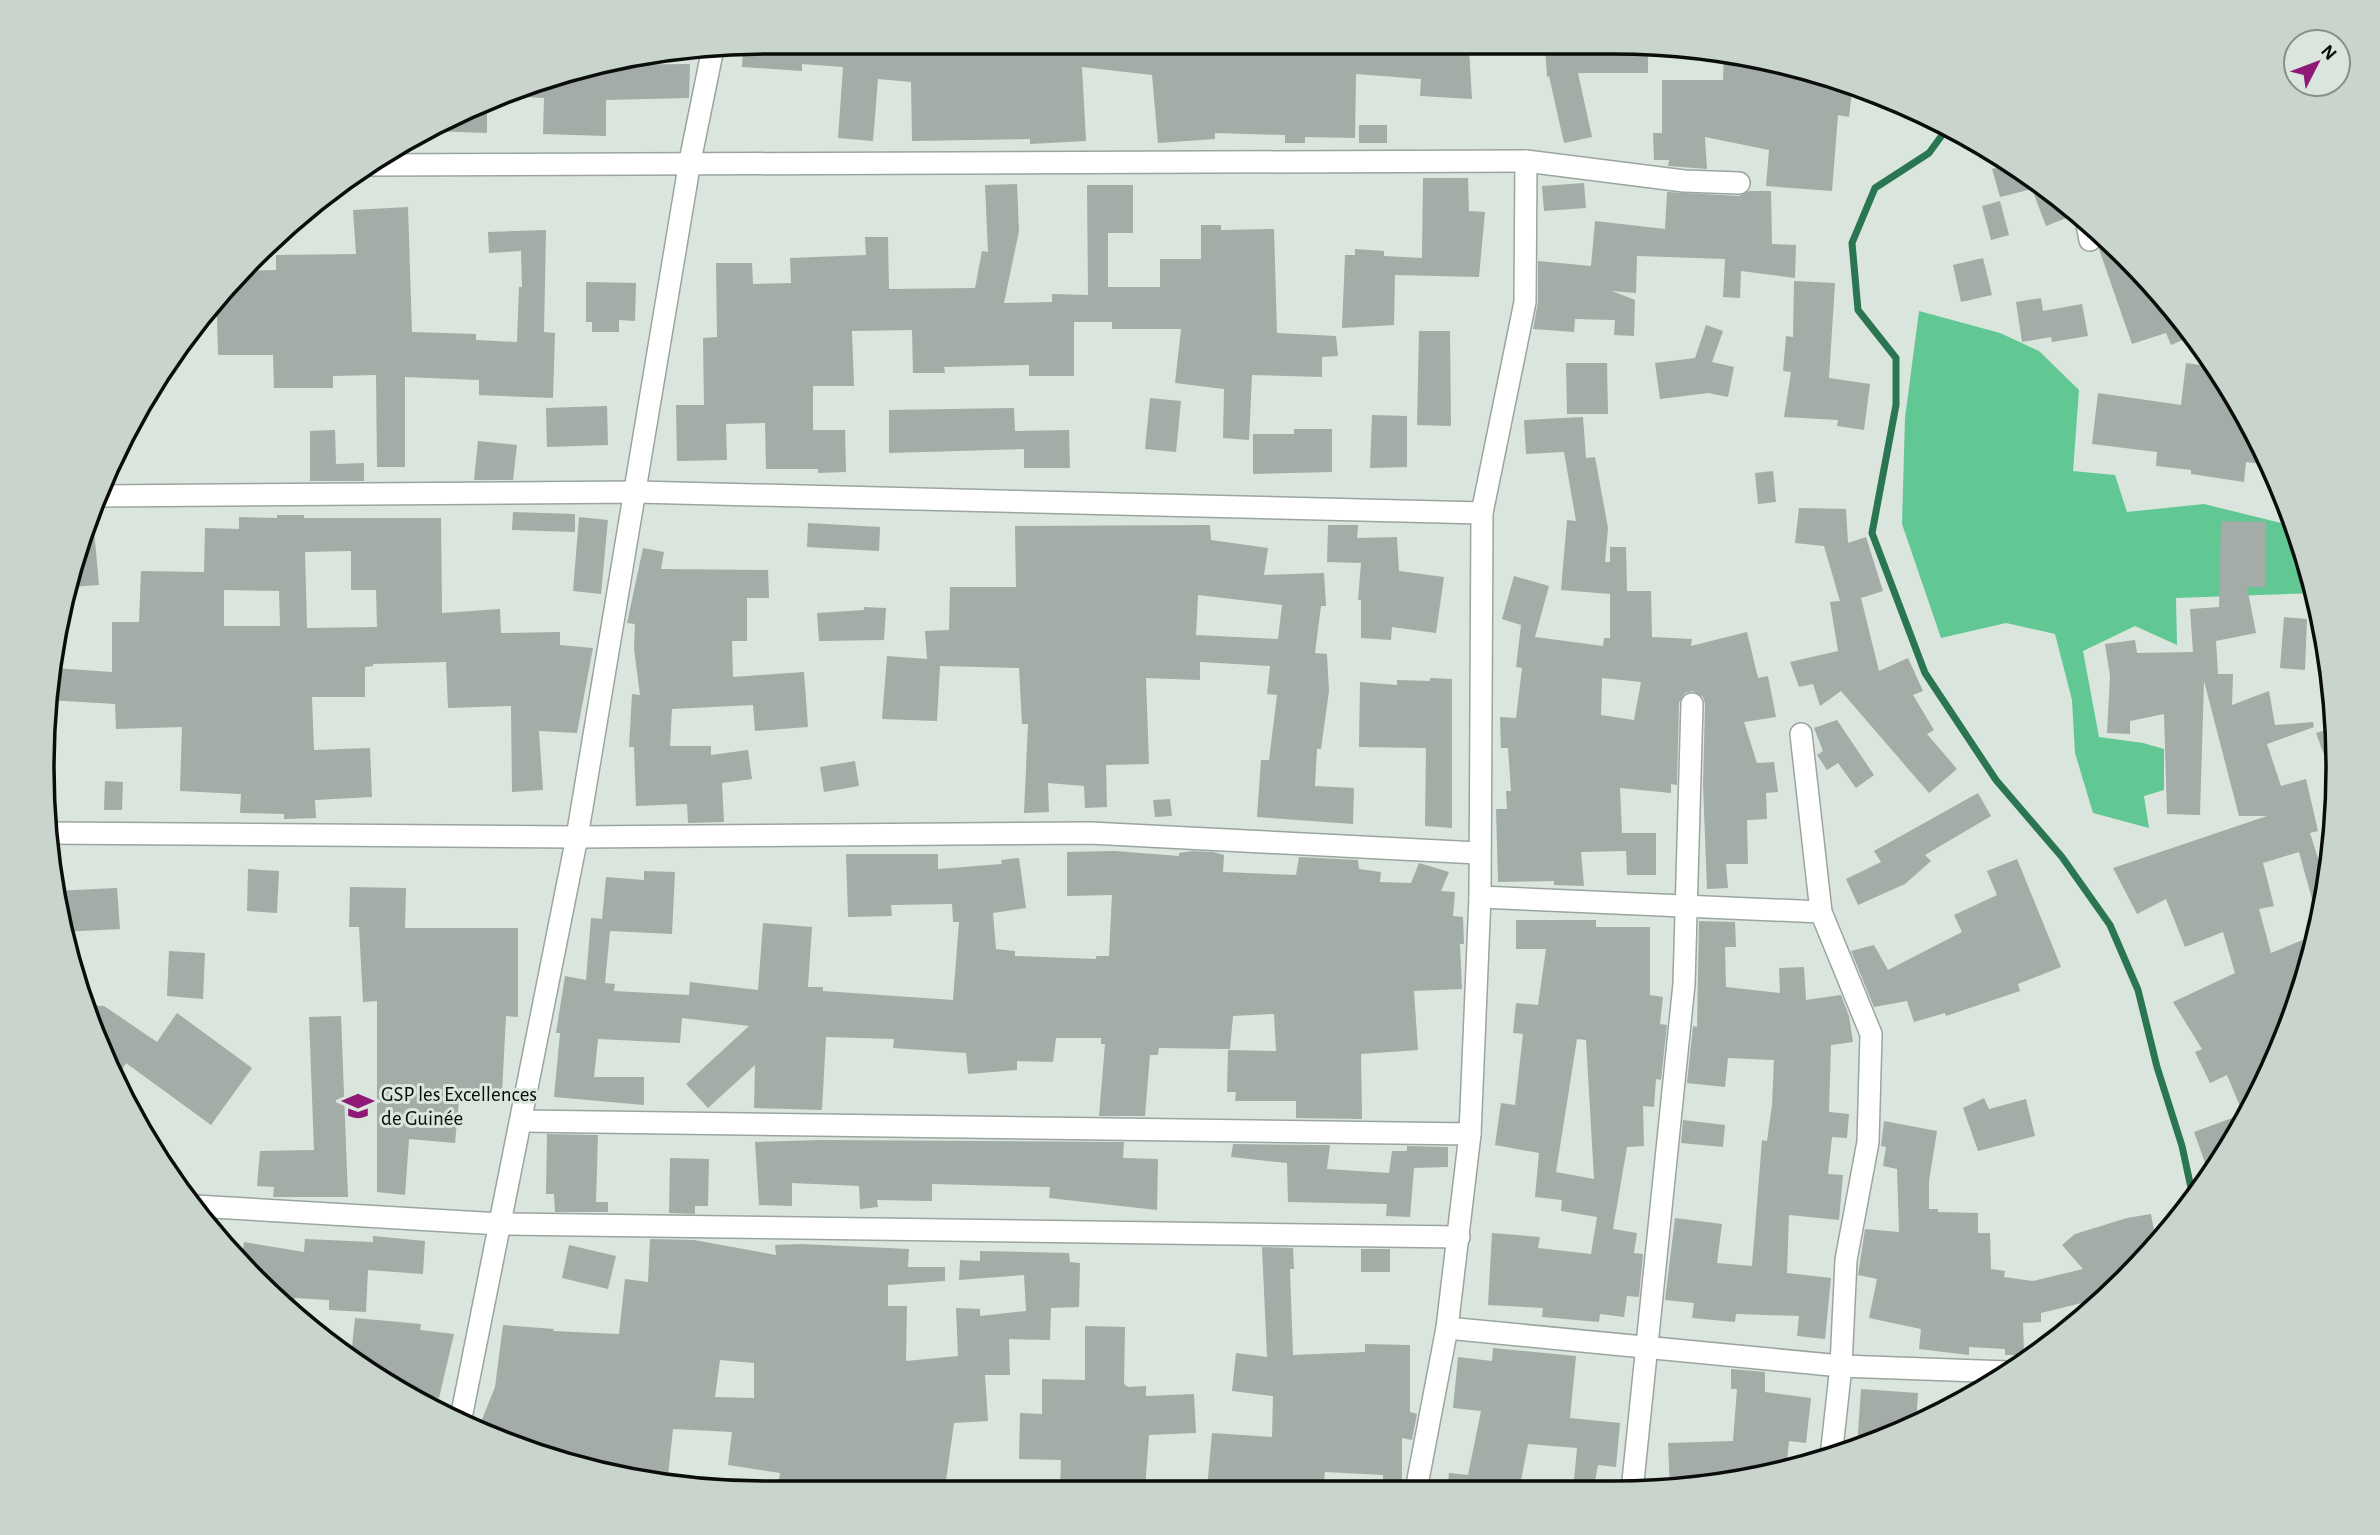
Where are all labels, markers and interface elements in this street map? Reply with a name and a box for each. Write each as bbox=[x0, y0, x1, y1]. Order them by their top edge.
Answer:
north arrow bbox=[2282, 28, 2352, 98]
text: N bbox=[2317, 41, 2340, 64]
place label: GSP les Excellences de Guinée bbox=[381, 1084, 537, 1129]
school or university icon: GSP les Excellences de Guinée bbox=[341, 1089, 375, 1123]

